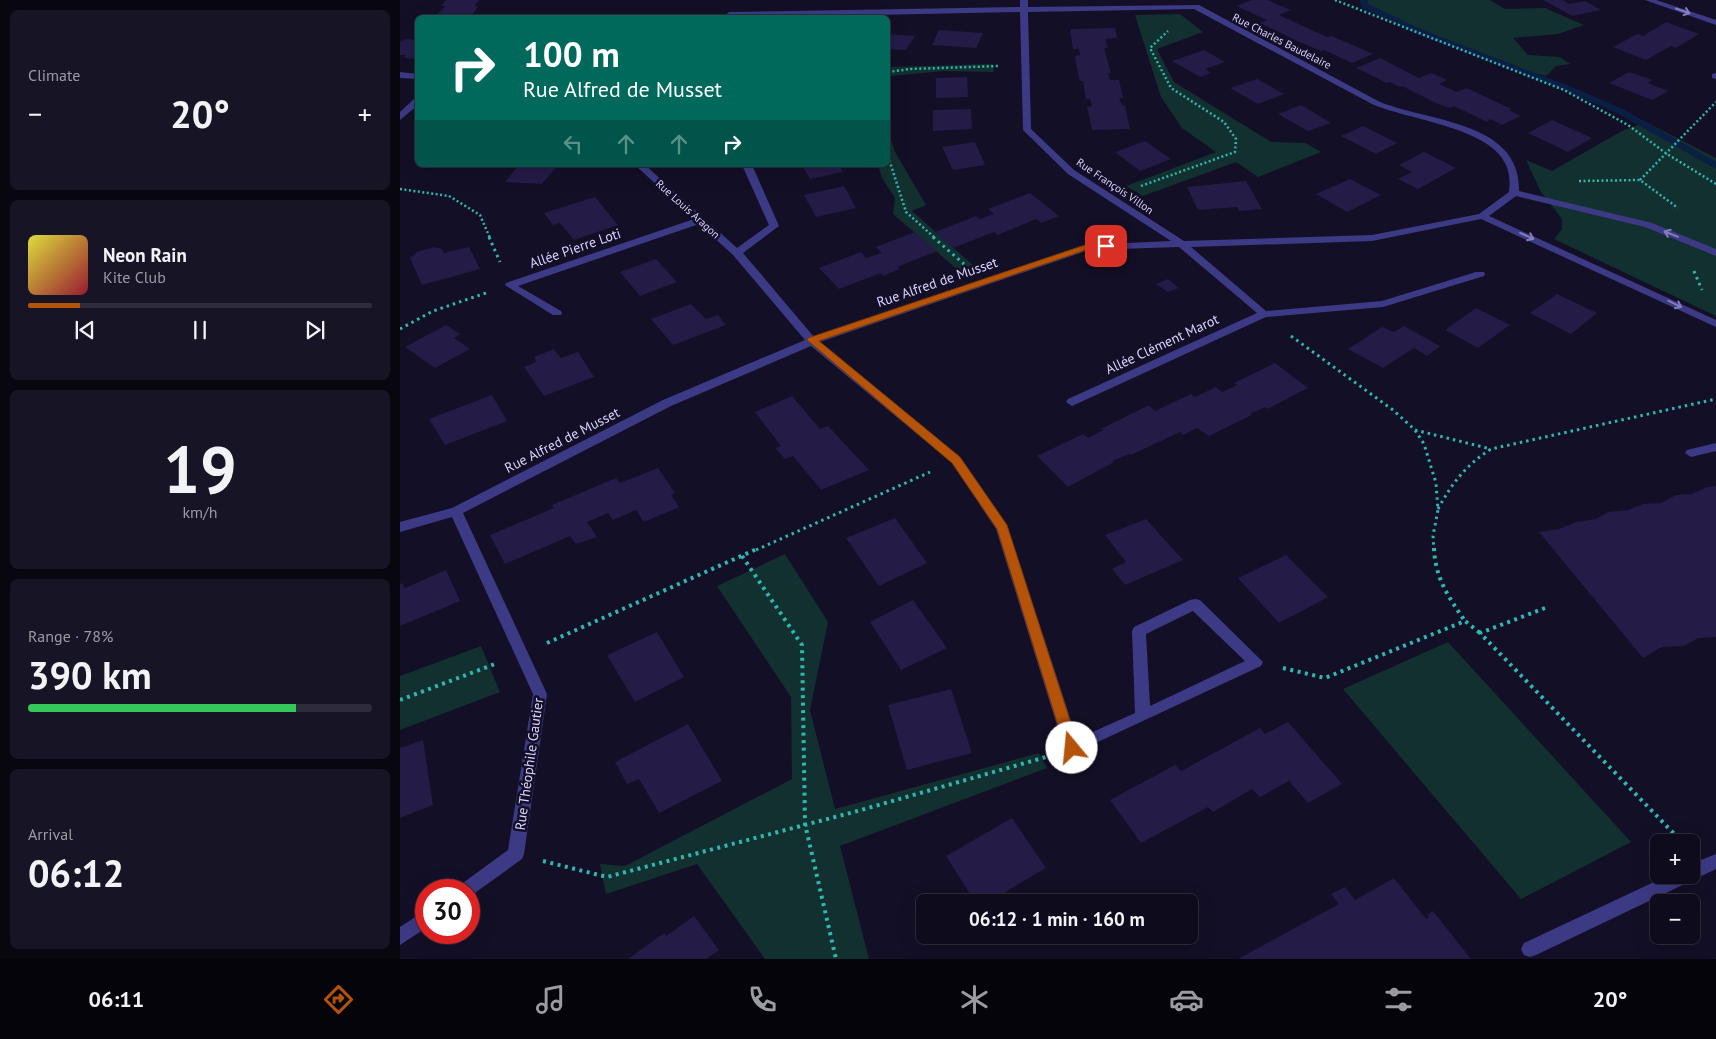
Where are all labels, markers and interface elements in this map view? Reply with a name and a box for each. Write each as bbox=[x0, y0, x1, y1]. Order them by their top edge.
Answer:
one-way arrow bbox=[1674, 7, 1690, 17]
street label: Rue Charles Baudelaire bbox=[1230, 10, 1334, 72]
text: 100 m bbox=[523, 31, 620, 77]
icon: right bbox=[440, 35, 505, 100]
text: Climate bbox=[28, 65, 80, 85]
text: Rue Alfred de Musset bbox=[523, 75, 722, 103]
text: 20° bbox=[170, 89, 230, 138]
text: − bbox=[28, 95, 42, 132]
text: + bbox=[358, 95, 372, 132]
icon: left bbox=[559, 130, 587, 158]
icon: ahead bbox=[612, 130, 640, 158]
icon: ahead bbox=[665, 130, 693, 158]
icon: right bbox=[718, 130, 746, 158]
street label: Rue François Villon bbox=[1074, 155, 1156, 217]
street label: Rue Louis Aragon bbox=[653, 177, 723, 241]
street label: Allée Pierre Loti bbox=[527, 224, 623, 272]
pin bbox=[1085, 225, 1127, 267]
one-way arrow bbox=[1664, 229, 1679, 238]
icon: arrive bbox=[1092, 232, 1120, 260]
one-way arrow bbox=[1519, 232, 1534, 242]
text: Neon Rain bbox=[103, 243, 187, 267]
street label: Rue Alfred de Musset bbox=[874, 253, 1000, 311]
text: Kite Club bbox=[103, 267, 166, 287]
one-way arrow bbox=[1667, 299, 1682, 309]
street label: Allée Clément Marot bbox=[1102, 310, 1222, 378]
icon: previous bbox=[71, 316, 99, 344]
icon: pause bbox=[186, 316, 214, 344]
icon: next bbox=[301, 316, 329, 344]
street label: Rue Alfred de Musset bbox=[501, 403, 623, 477]
text: 19 bbox=[163, 427, 237, 511]
text: km/h bbox=[182, 502, 218, 522]
text: Range · 78% bbox=[28, 626, 113, 646]
text: 390 km bbox=[28, 650, 152, 699]
street label: Rue Théophile Gautier bbox=[511, 696, 547, 831]
position arrow bbox=[1045, 721, 1097, 773]
text: Arrival bbox=[28, 824, 73, 844]
map controls bbox=[1650, 834, 1700, 944]
button: + bbox=[1650, 834, 1700, 884]
text: 06:12 bbox=[28, 848, 124, 897]
speed limit sign: 30 bbox=[415, 879, 480, 944]
button: − bbox=[1650, 894, 1700, 944]
text: 06:12 · 1 min · 160 m bbox=[969, 907, 1145, 931]
icon: directions bbox=[321, 982, 356, 1017]
icon: music bbox=[533, 982, 568, 1017]
icon: phone bbox=[745, 982, 780, 1017]
icon: climate bbox=[957, 982, 992, 1017]
icon: car bbox=[1169, 982, 1204, 1017]
icon: filters bbox=[1381, 982, 1416, 1017]
text: 06:11 bbox=[88, 985, 144, 1013]
text: 20° bbox=[1593, 985, 1627, 1013]

